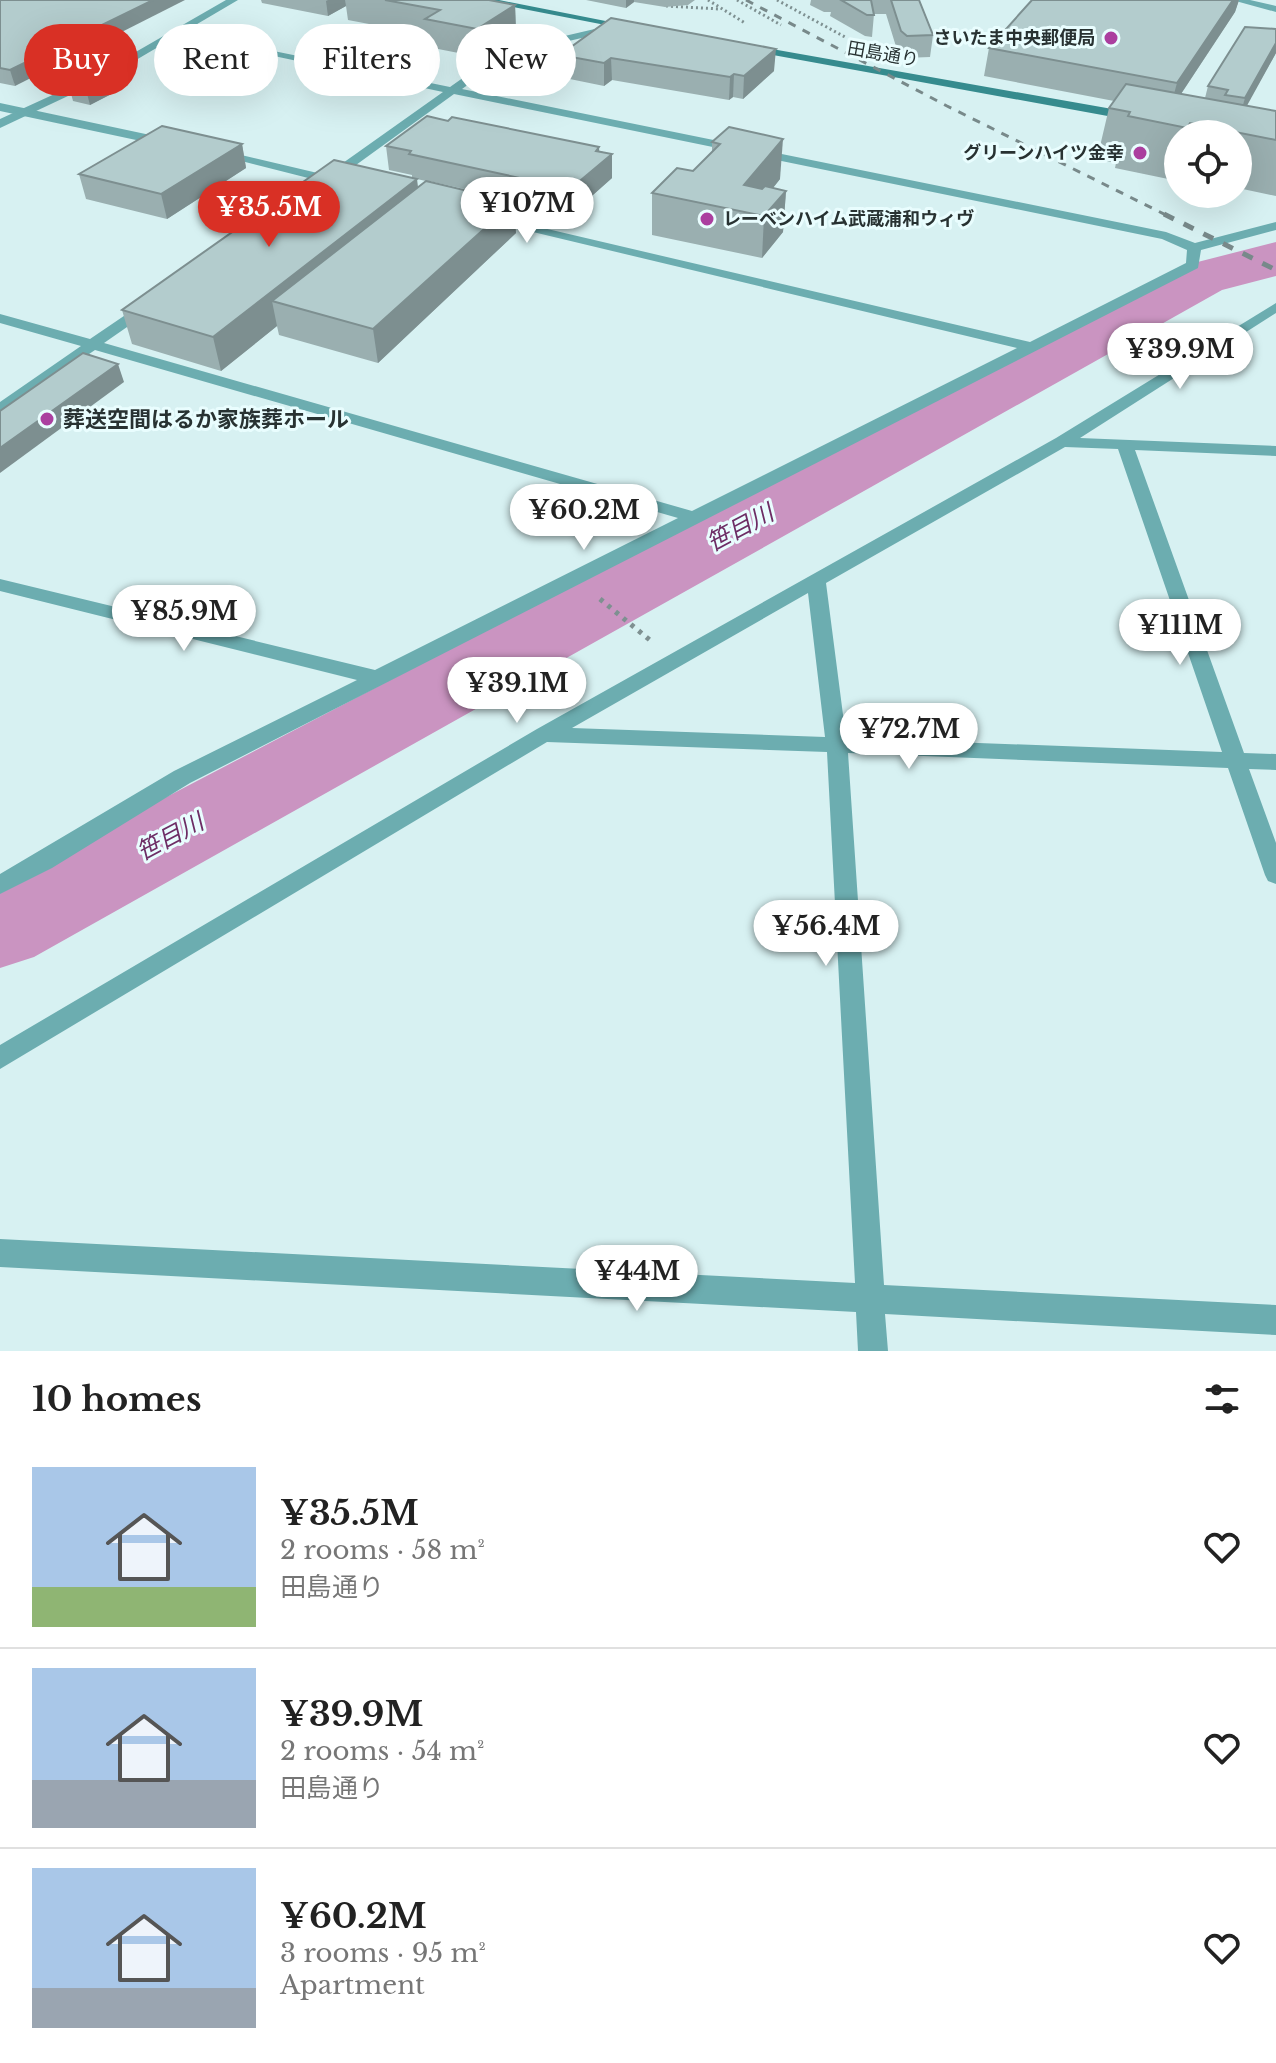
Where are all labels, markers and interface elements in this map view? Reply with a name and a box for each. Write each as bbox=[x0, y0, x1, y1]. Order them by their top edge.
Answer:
chip: Buy bbox=[24, 24, 138, 96]
chip: Rent bbox=[154, 24, 278, 96]
chip: Filters bbox=[294, 24, 440, 96]
chip: New bbox=[456, 24, 576, 96]
place label: さいたま中央郵便局 bbox=[934, 27, 1095, 49]
marker: さいたま中央郵便局 bbox=[1102, 29, 1120, 47]
street label: 田島通り bbox=[846, 37, 920, 71]
map controls bbox=[1164, 120, 1252, 208]
button: locate bbox=[1164, 120, 1252, 208]
place label: グリーンハイツ金幸 bbox=[963, 142, 1124, 164]
marker: グリーンハイツ金幸 bbox=[1131, 144, 1149, 162]
pin: ¥107M bbox=[471, 177, 583, 245]
pin: ¥35.5M bbox=[204, 181, 334, 249]
text: ¥107M bbox=[479, 187, 575, 219]
text: ¥35.5M bbox=[216, 191, 322, 223]
place label: レーベンハイム武蔵浦和ウィヴ bbox=[723, 208, 974, 230]
marker: レーベンハイム武蔵浦和ウィヴ bbox=[698, 210, 716, 228]
pin: ¥39.9M bbox=[1115, 323, 1245, 391]
text: ¥39.9M bbox=[1125, 333, 1235, 365]
place label: 葬送空間はるか家族葬ホール bbox=[63, 406, 349, 433]
marker: 葬送空間はるか家族葬ホール bbox=[38, 410, 56, 428]
pin: ¥60.2M bbox=[519, 484, 649, 552]
text: ¥60.2M bbox=[528, 494, 640, 526]
water label: 笹目川 bbox=[701, 496, 781, 557]
pin: ¥85.9M bbox=[119, 585, 249, 653]
text: ¥85.9M bbox=[130, 595, 238, 627]
pin: ¥111M bbox=[1124, 599, 1236, 667]
text: ¥111M bbox=[1137, 609, 1223, 641]
pin: ¥39.1M bbox=[452, 657, 582, 725]
text: ¥39.1M bbox=[465, 667, 569, 699]
pin: ¥72.7M bbox=[844, 703, 974, 771]
text: ¥72.7M bbox=[858, 713, 960, 745]
water label: 笹目川 bbox=[131, 805, 211, 866]
pin: ¥56.4M bbox=[761, 900, 891, 968]
text: ¥56.4M bbox=[772, 910, 880, 942]
pin: ¥44M bbox=[590, 1245, 684, 1313]
text: ¥44M bbox=[594, 1255, 680, 1287]
icon: filters bbox=[1200, 1377, 1244, 1421]
text: 10 homes bbox=[32, 1378, 202, 1420]
text: ¥35.5M bbox=[280, 1492, 419, 1534]
icon: home bbox=[96, 1499, 192, 1595]
icon: heart bbox=[1200, 1525, 1244, 1569]
text: 2 rooms · 58 m² bbox=[280, 1534, 485, 1566]
text: 田島通り bbox=[280, 1571, 384, 1603]
text: ¥39.9M bbox=[280, 1693, 423, 1735]
icon: home bbox=[96, 1700, 192, 1796]
icon: heart bbox=[1200, 1726, 1244, 1770]
text: 2 rooms · 54 m² bbox=[280, 1735, 484, 1767]
text: 田島通り bbox=[280, 1772, 384, 1804]
text: ¥60.2M bbox=[280, 1895, 427, 1937]
icon: home bbox=[96, 1900, 192, 1996]
icon: heart bbox=[1200, 1926, 1244, 1970]
text: 3 rooms · 95 m² bbox=[280, 1937, 486, 1969]
text: Apartment bbox=[280, 1969, 425, 2001]

